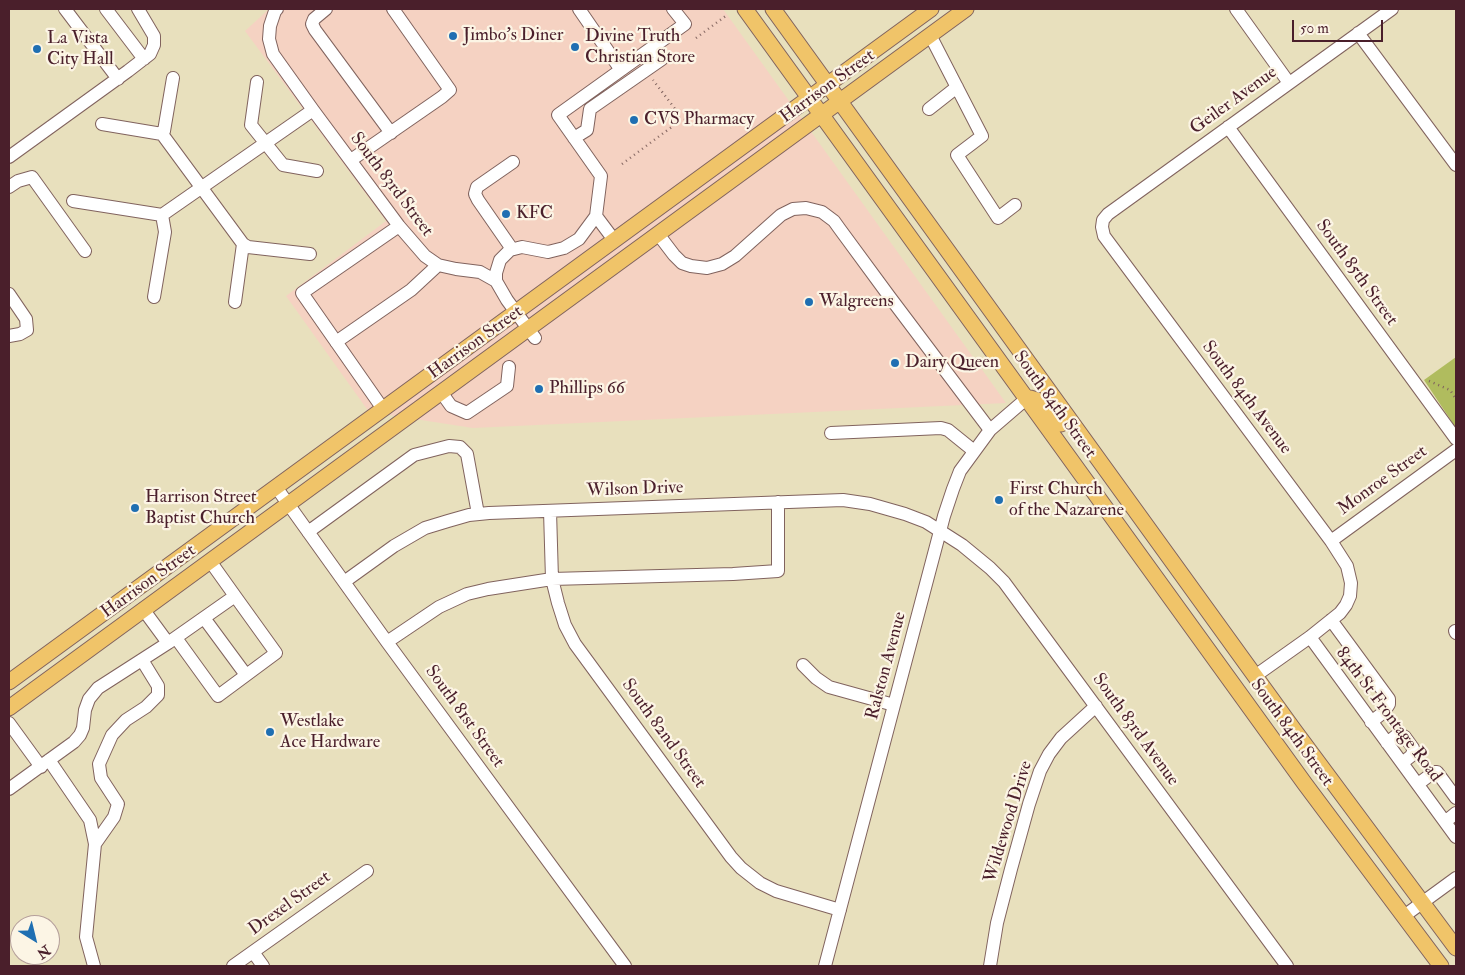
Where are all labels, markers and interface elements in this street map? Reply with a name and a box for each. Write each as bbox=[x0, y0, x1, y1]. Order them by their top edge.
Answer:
scale bar bbox=[1295, 10, 1386, 42]
text: 50 m bbox=[1300, 19, 1329, 38]
place label: Jimbo's Diner bbox=[463, 25, 564, 47]
place label: Divine Truth Christian Store bbox=[585, 26, 695, 68]
place label: La Vista City Hall bbox=[47, 28, 114, 70]
marker: Jimbo's Diner bbox=[447, 30, 459, 42]
marker: Divine Truth Christian Store bbox=[569, 41, 581, 53]
marker: La Vista City Hall bbox=[31, 43, 43, 55]
street label: Harrison Street bbox=[776, 45, 880, 129]
street label: Geiler Avenue bbox=[1186, 62, 1282, 140]
place label: CVS Pharmacy bbox=[644, 109, 754, 131]
marker: CVS Pharmacy bbox=[628, 114, 640, 126]
street label: South 83rd Street bbox=[345, 129, 437, 241]
place label: KFC bbox=[516, 203, 553, 225]
marker: KFC bbox=[500, 208, 512, 220]
street label: South 85th Street bbox=[1310, 216, 1402, 330]
place label: Walgreens bbox=[819, 291, 894, 313]
marker: Walgreens bbox=[803, 296, 815, 308]
street label: Harrison Street bbox=[424, 301, 528, 385]
street label: South 84th Avenue bbox=[1196, 337, 1296, 459]
street label: South 84th Street bbox=[1008, 347, 1100, 463]
place label: Dairy Queen bbox=[905, 352, 999, 374]
marker: Dairy Queen bbox=[889, 357, 901, 369]
place label: Phillips 66 bbox=[549, 378, 625, 400]
marker: Phillips 66 bbox=[533, 383, 545, 395]
street label: Monroe Street bbox=[1334, 441, 1432, 521]
street label: Wilson Drive bbox=[586, 478, 684, 502]
place label: First Church of the Nazarene bbox=[1009, 479, 1124, 522]
place label: Harrison Street Baptist Church bbox=[145, 487, 257, 530]
marker: First Church of the Nazarene bbox=[993, 494, 1005, 506]
marker: Harrison Street Baptist Church bbox=[129, 502, 141, 514]
street label: Harrison Street bbox=[97, 540, 201, 624]
street label: Ralston Avenue bbox=[862, 610, 912, 722]
street label: 84th St Frontage Road bbox=[1330, 643, 1446, 787]
street label: South 81st Street bbox=[420, 662, 508, 772]
street label: South 83rd Avenue bbox=[1087, 670, 1183, 790]
street label: South 82nd Street bbox=[616, 675, 710, 793]
street label: South 84th Street bbox=[1245, 675, 1337, 791]
place label: Westlake Ace Hardware bbox=[280, 711, 380, 754]
marker: Westlake Ace Hardware bbox=[264, 726, 276, 738]
street label: Wildewood Drive bbox=[980, 758, 1038, 886]
street label: Drexel Street bbox=[245, 867, 335, 941]
north arrow bbox=[10, 915, 60, 965]
text: N bbox=[33, 941, 54, 962]

